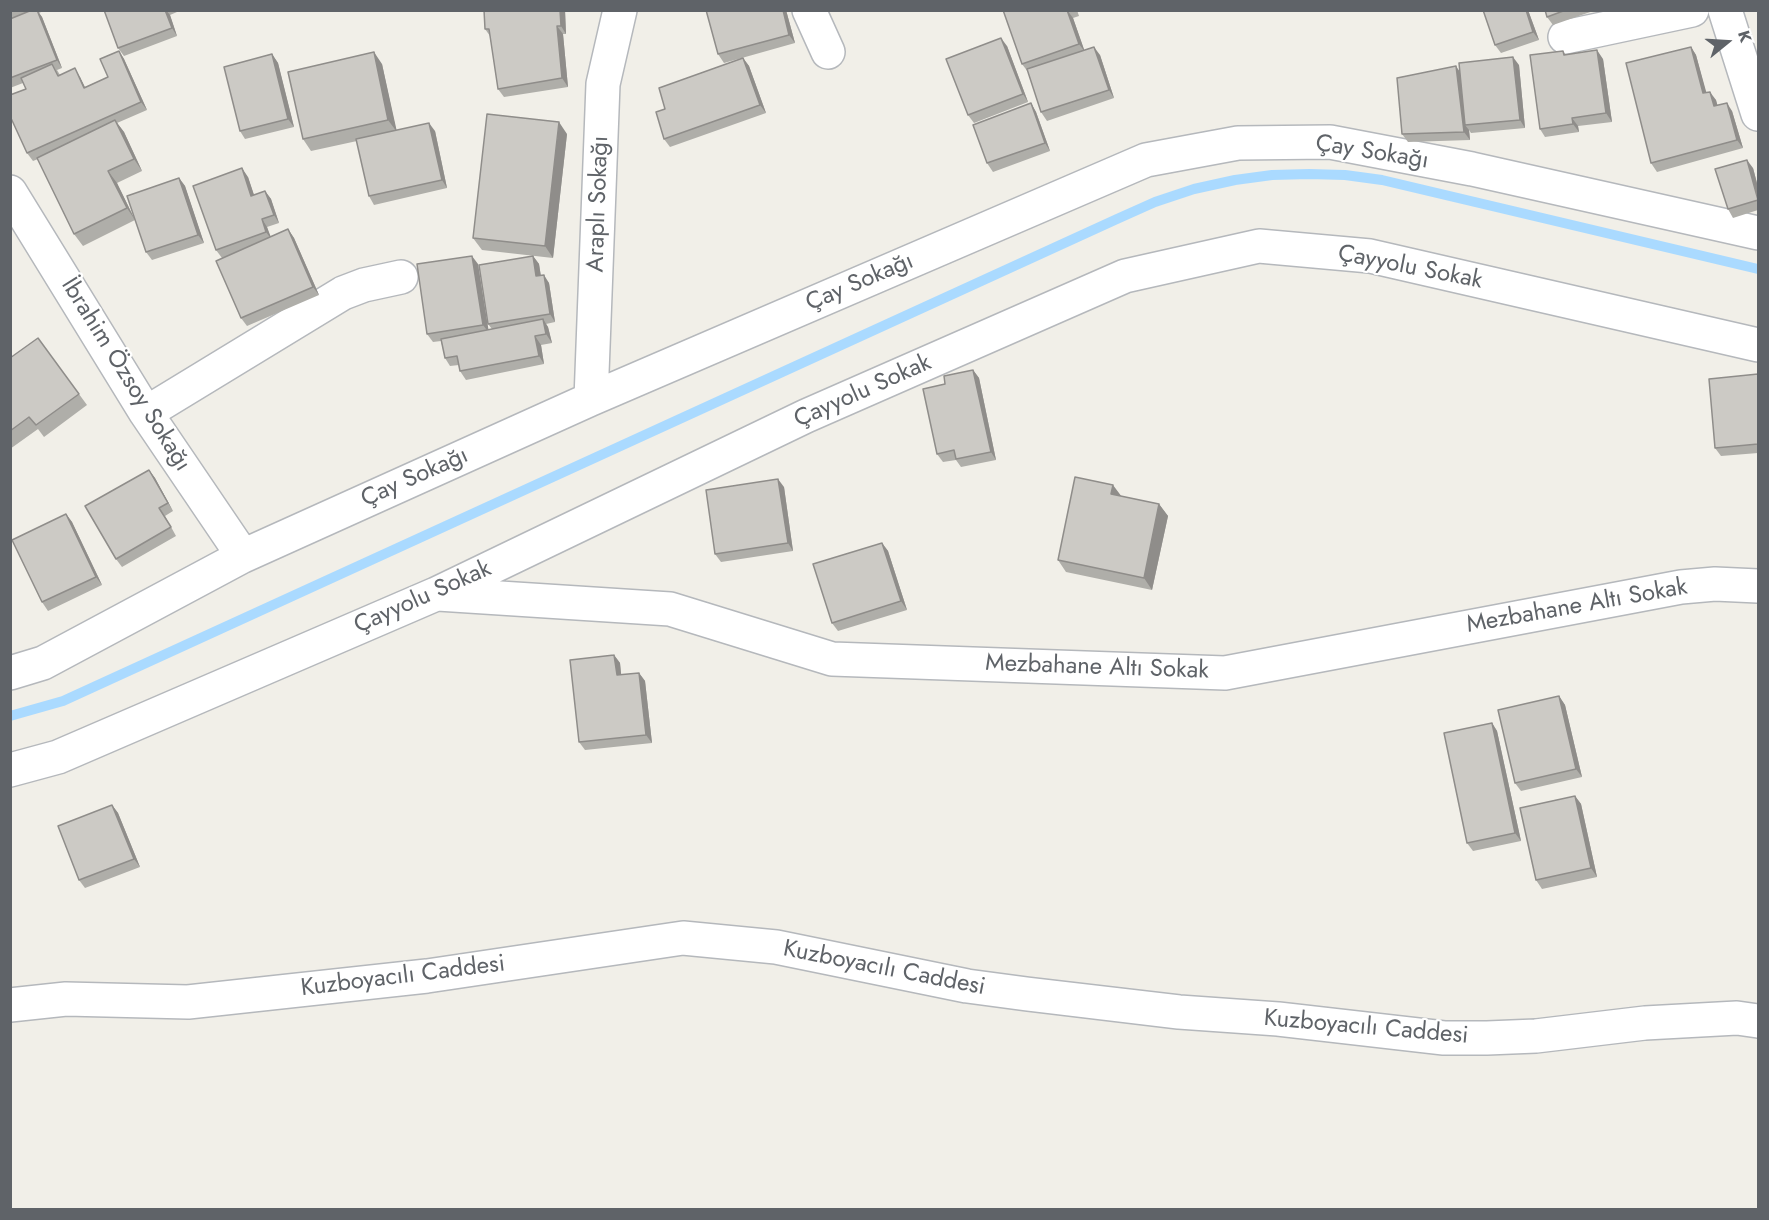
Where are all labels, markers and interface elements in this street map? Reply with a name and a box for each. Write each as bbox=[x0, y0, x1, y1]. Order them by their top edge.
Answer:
north arrow bbox=[1697, 12, 1757, 72]
text: K bbox=[1732, 27, 1757, 45]
street label: Çay Sokağı bbox=[1313, 130, 1431, 176]
street label: Araplı Sokağı bbox=[582, 135, 616, 273]
street label: Çayyolu Sokak bbox=[1335, 240, 1485, 296]
street label: Çay Sokağı bbox=[802, 247, 918, 319]
street label: İbrahim Özsoy Sokağı bbox=[54, 273, 196, 477]
street label: Çayyolu Sokak bbox=[790, 349, 936, 435]
street label: Çay Sokağı bbox=[357, 442, 473, 514]
street label: Çayyolu Sokak bbox=[350, 555, 496, 641]
street label: Mezbahane Altı Sokak bbox=[1464, 573, 1690, 641]
street label: Mezbahane Altı Sokak bbox=[985, 650, 1209, 686]
street label: Kuzboyacılı Caddesi bbox=[780, 935, 988, 1003]
street label: Kuzboyacılı Caddesi bbox=[299, 950, 507, 1004]
street label: Kuzboyacılı Caddesi bbox=[1262, 1005, 1470, 1051]

